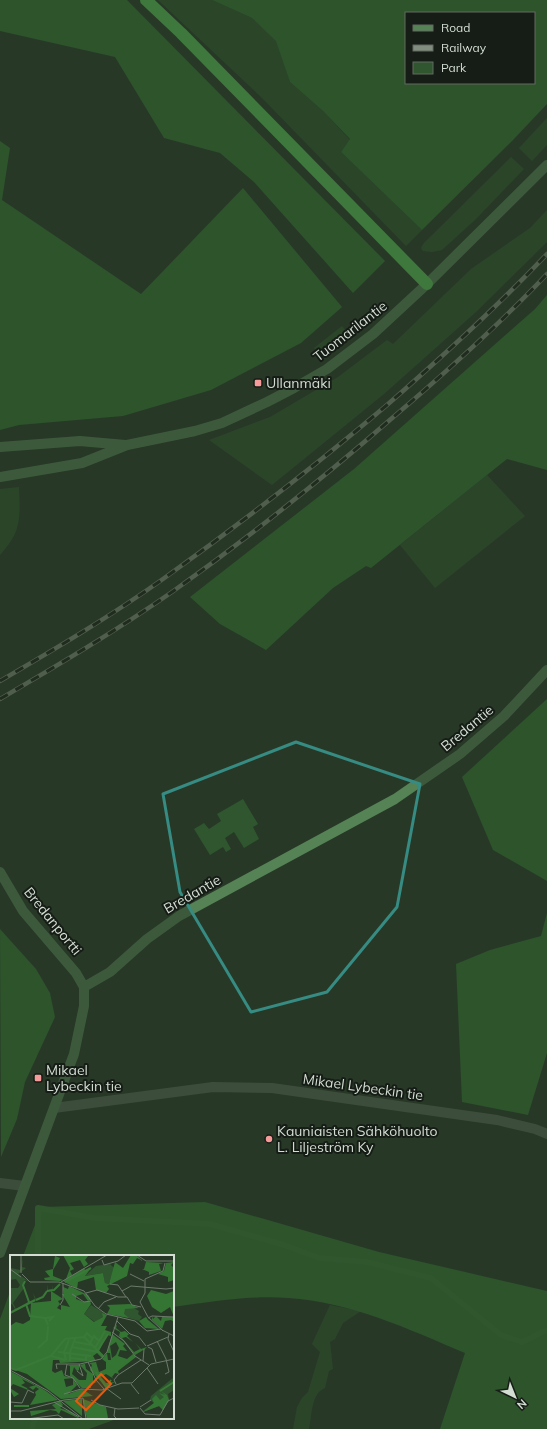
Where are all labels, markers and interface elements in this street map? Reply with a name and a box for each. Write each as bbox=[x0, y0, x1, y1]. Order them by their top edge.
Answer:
legend bbox=[405, 12, 535, 84]
text: Road bbox=[441, 20, 470, 35]
text: Railway bbox=[441, 40, 487, 55]
text: Park bbox=[441, 60, 467, 75]
street label: Tuomarilantie bbox=[310, 297, 390, 365]
place label: Ullanmäki bbox=[266, 374, 331, 392]
marker: Ullanmäki bbox=[253, 378, 263, 388]
street label: Bredantie bbox=[437, 701, 497, 755]
street label: Bredantie bbox=[160, 870, 224, 918]
street label: Bredanportti bbox=[20, 883, 86, 959]
place label: Mikael Lybeckin tie bbox=[46, 1061, 122, 1095]
street label: Mikael Lybeckin tie bbox=[302, 1070, 424, 1104]
marker: Mikael Lybeckin tie bbox=[33, 1073, 43, 1083]
place label: Kauniaisten Sähköhuolto L. Liljeström Ky bbox=[277, 1122, 438, 1156]
marker: Kauniaisten Sähköhuolto L. Liljeström Ky bbox=[264, 1134, 274, 1144]
inset map bbox=[10, 1255, 174, 1419]
north arrow bbox=[495, 1377, 535, 1417]
text: N bbox=[514, 1396, 530, 1412]

